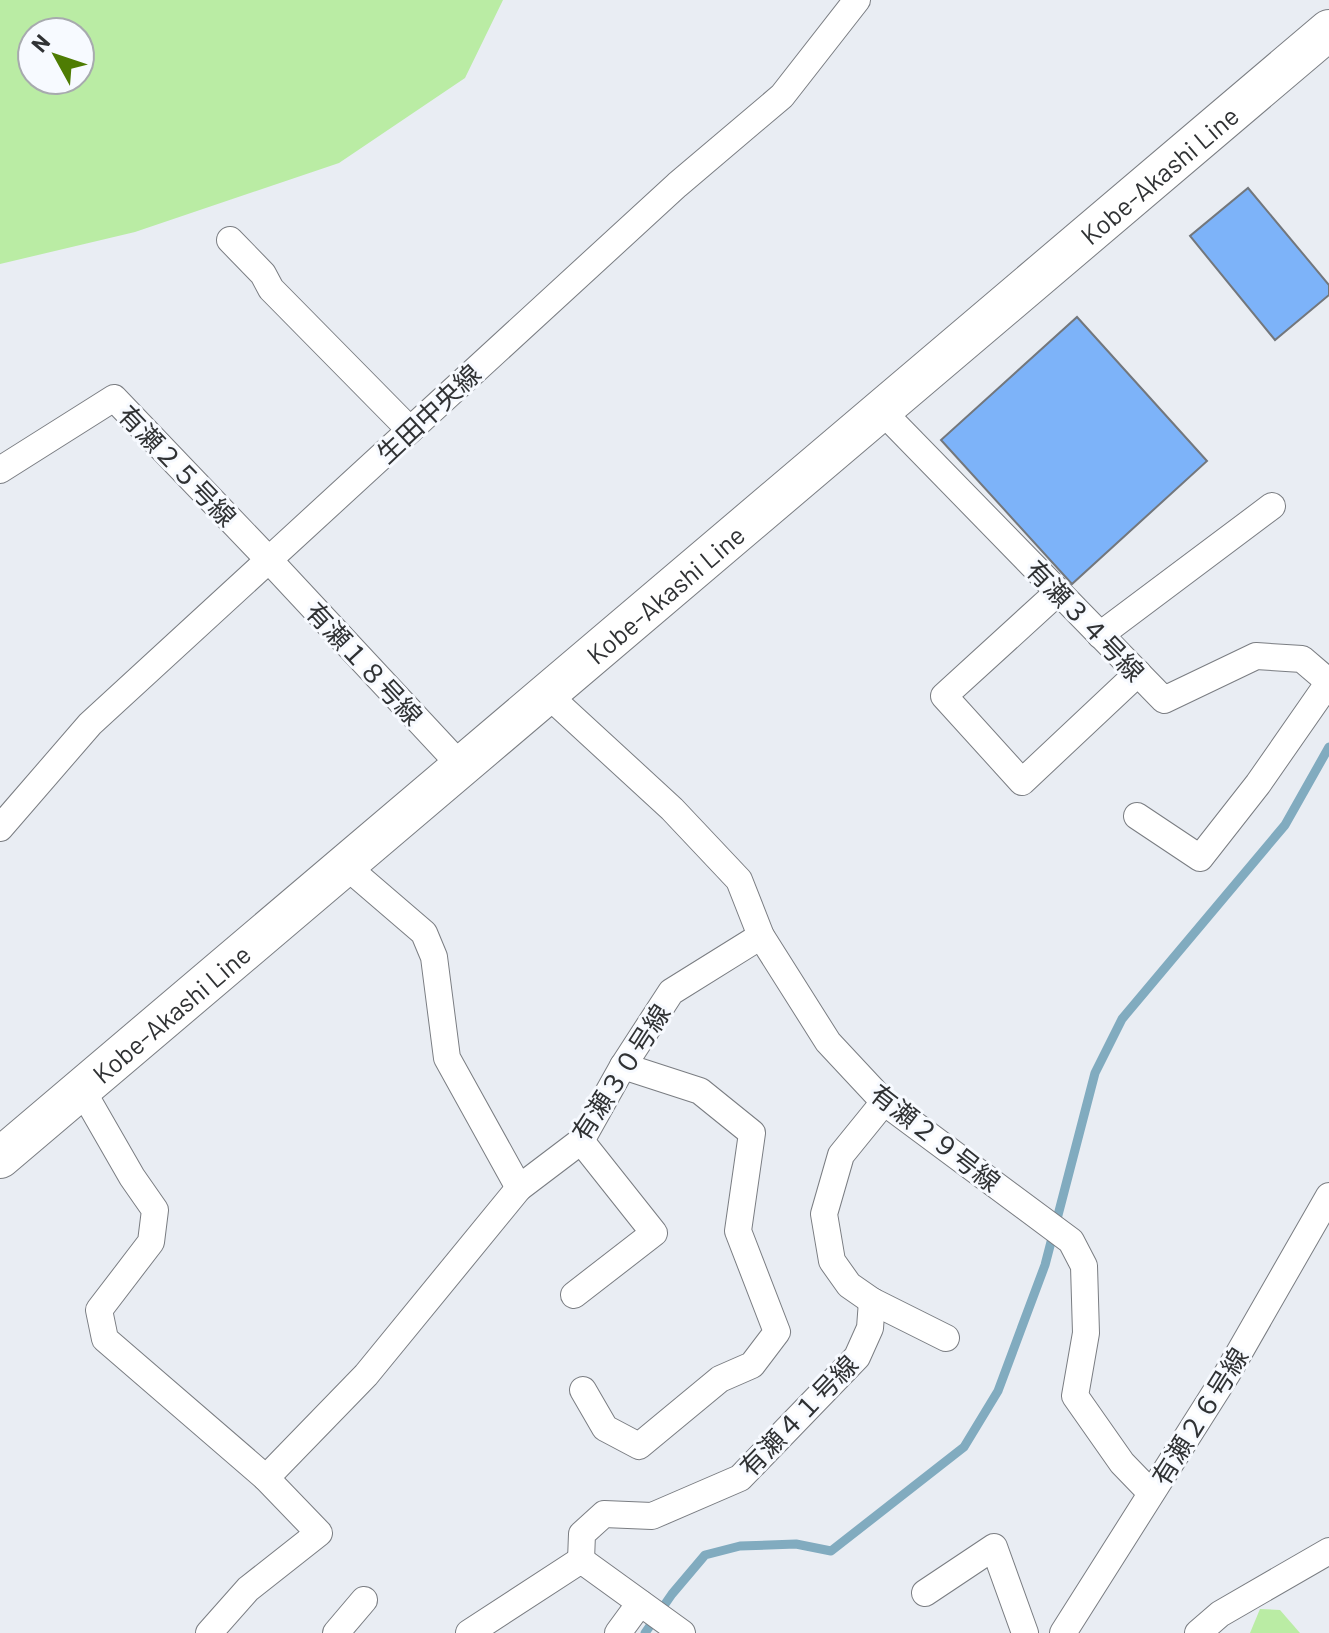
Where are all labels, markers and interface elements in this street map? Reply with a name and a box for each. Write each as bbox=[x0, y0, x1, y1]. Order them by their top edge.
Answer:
north arrow bbox=[16, 16, 96, 96]
text: N bbox=[25, 29, 55, 56]
street label: Kobe-Akashi Line bbox=[1074, 99, 1244, 250]
street label: 生田中央線 bbox=[370, 357, 486, 469]
street label: 有瀬２５号線 bbox=[113, 398, 243, 532]
street label: Kobe-Akashi Line bbox=[580, 518, 750, 669]
street label: 有瀬３４号線 bbox=[1021, 553, 1151, 687]
street label: 有瀬１８号線 bbox=[300, 595, 430, 731]
street label: Kobe-Akashi Line bbox=[86, 937, 256, 1089]
street label: 有瀬３０号線 bbox=[565, 998, 675, 1146]
street label: 有瀬２９号線 bbox=[865, 1077, 1007, 1197]
street label: 有瀬２６号線 bbox=[1145, 1342, 1253, 1490]
street label: 有瀬４１号線 bbox=[733, 1348, 863, 1482]

